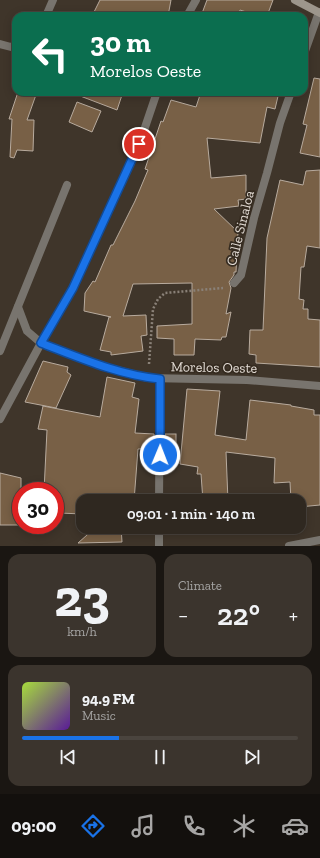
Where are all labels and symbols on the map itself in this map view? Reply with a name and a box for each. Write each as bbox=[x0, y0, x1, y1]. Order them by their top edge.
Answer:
pin bbox=[122, 127, 156, 161]
street label: Calle Sinaloa bbox=[223, 189, 258, 267]
street label: Morelos Oeste bbox=[171, 358, 258, 377]
position arrow bbox=[139, 434, 181, 476]
speed limit sign: 30 bbox=[12, 482, 64, 534]

